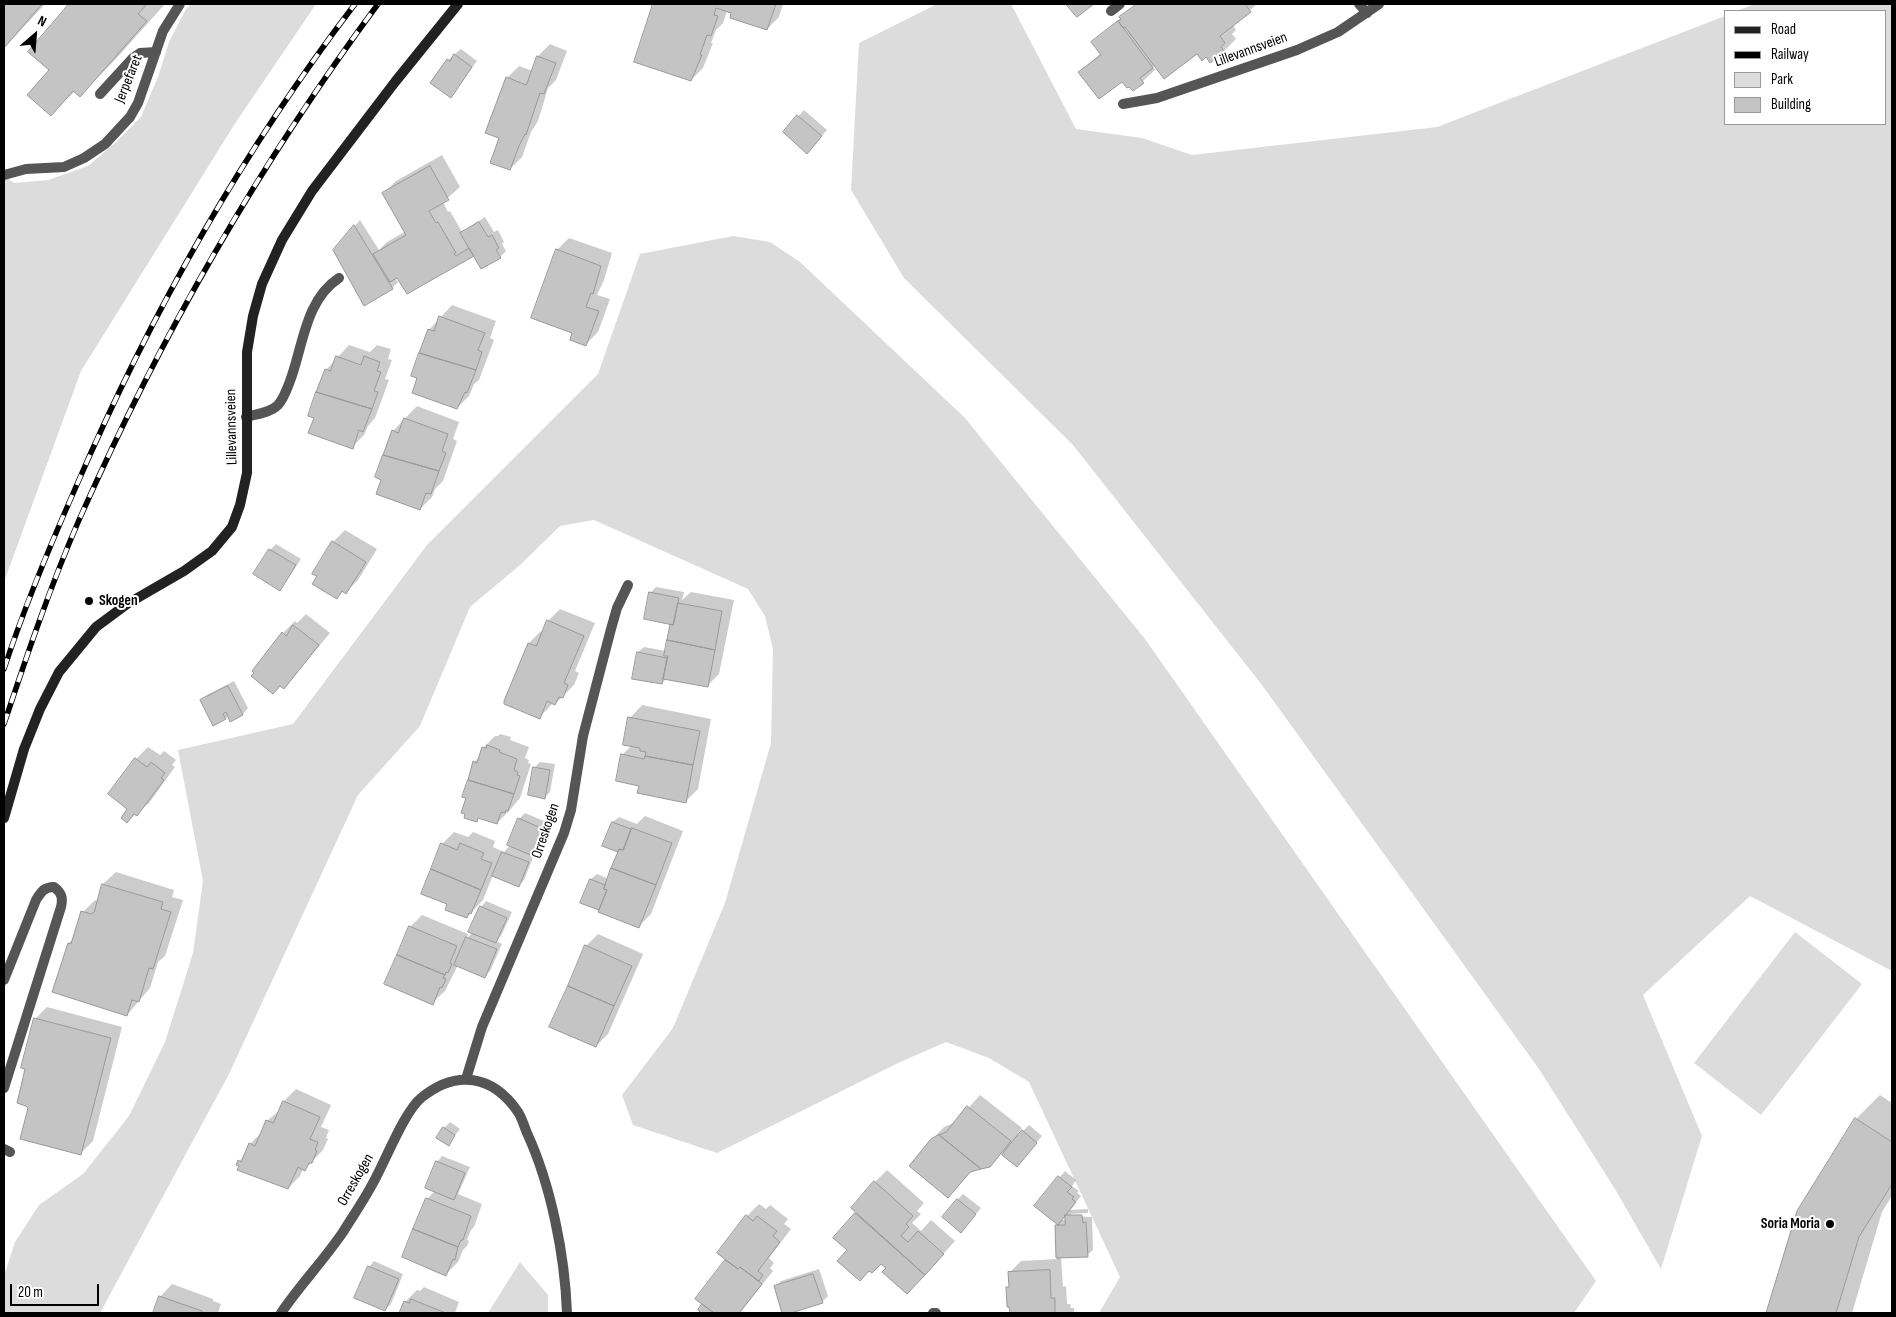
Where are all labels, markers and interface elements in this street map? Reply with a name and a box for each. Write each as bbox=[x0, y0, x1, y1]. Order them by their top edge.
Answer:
north arrow bbox=[10, 10, 60, 60]
legend bbox=[1724, 10, 1886, 125]
text: N bbox=[35, 12, 49, 30]
text: Road bbox=[1771, 20, 1796, 39]
street label: Lillevannsveien bbox=[1212, 28, 1290, 72]
text: Railway bbox=[1771, 45, 1809, 64]
street label: Jerpefaret bbox=[111, 52, 147, 106]
text: Park bbox=[1771, 70, 1793, 89]
text: Building bbox=[1771, 95, 1811, 114]
street label: Lillevannsveien bbox=[222, 389, 242, 465]
place label: Skogen bbox=[99, 592, 138, 610]
marker: Skogen bbox=[83, 595, 95, 607]
street label: Orreskogen bbox=[528, 801, 564, 861]
street label: Orreskogen bbox=[334, 1151, 378, 1209]
place label: Soria Moria bbox=[1761, 1215, 1820, 1233]
marker: Soria Moria bbox=[1824, 1218, 1836, 1230]
scale bar bbox=[12, 1274, 101, 1306]
text: 20 m bbox=[18, 1283, 43, 1302]

